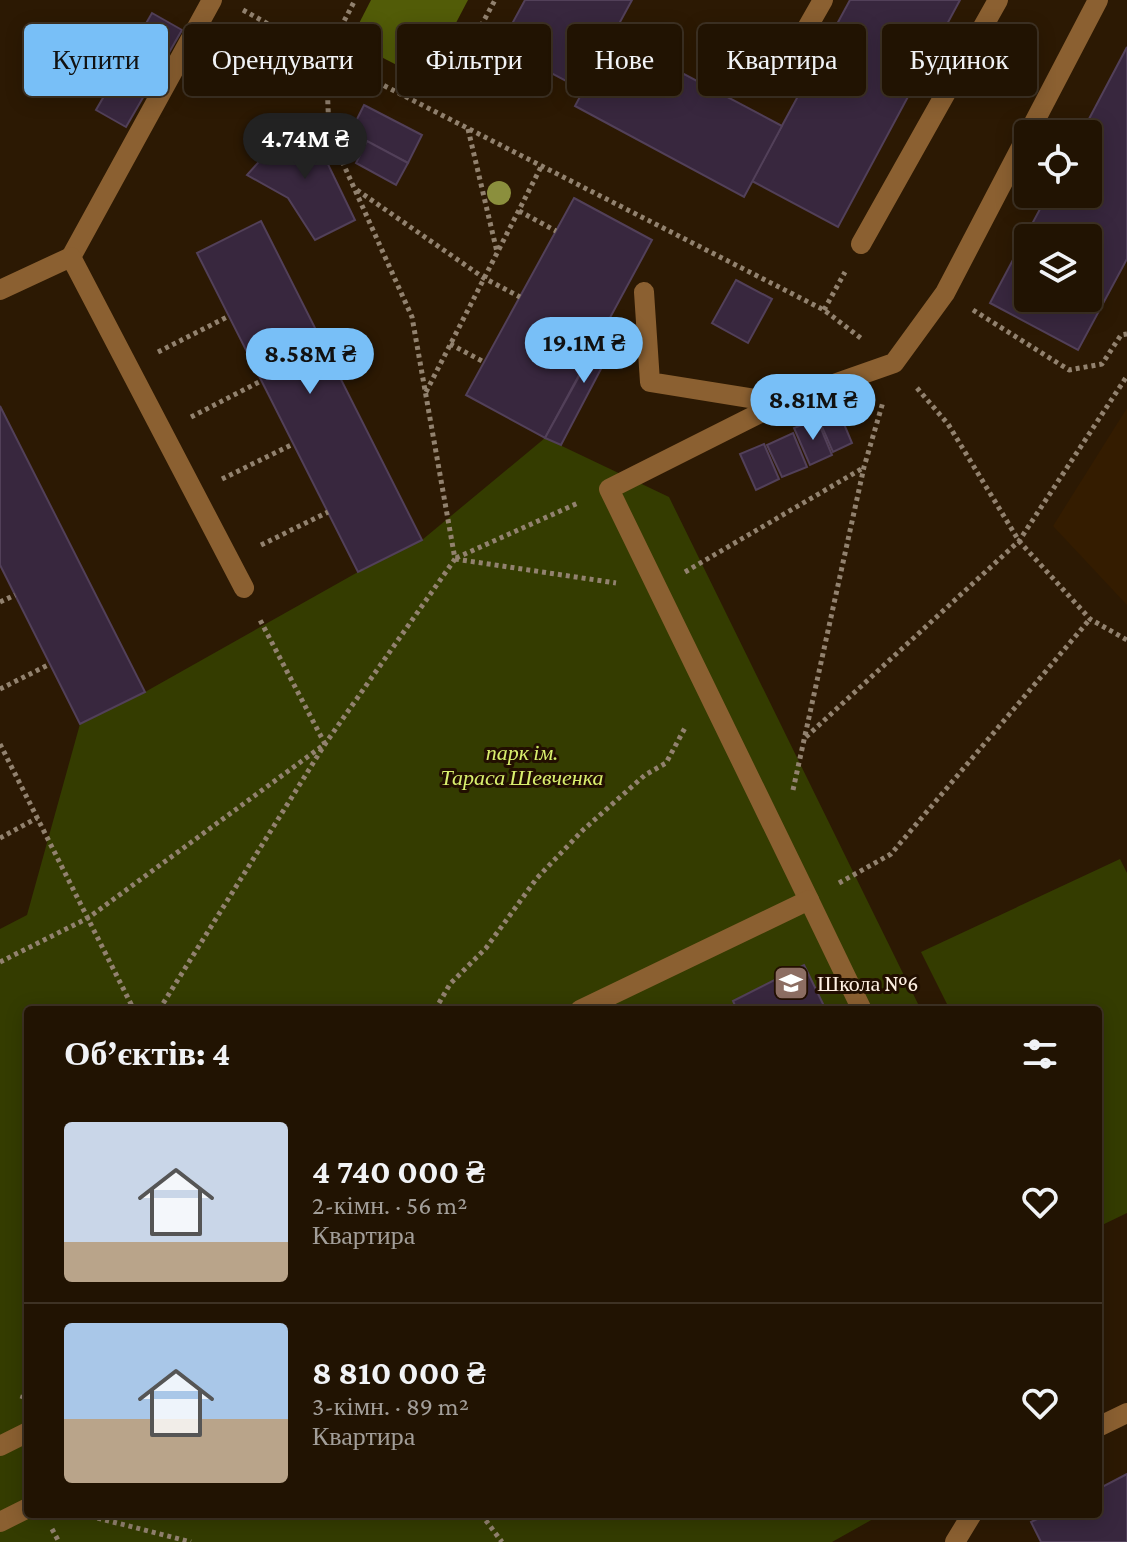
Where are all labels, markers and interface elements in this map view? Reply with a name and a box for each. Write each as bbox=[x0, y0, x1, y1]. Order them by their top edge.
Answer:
chip: Купити bbox=[24, 24, 168, 96]
chip: Орендувати bbox=[184, 24, 381, 96]
chip: Фільтри bbox=[397, 24, 551, 96]
chip: Нове bbox=[567, 24, 682, 96]
chip: Квартира bbox=[698, 24, 866, 96]
chip: Будинок bbox=[882, 24, 1037, 96]
pin: 4.74M ₴ bbox=[231, 113, 379, 181]
map controls bbox=[1014, 120, 1102, 312]
button: locate bbox=[1014, 120, 1102, 208]
text: 4.74M ₴ bbox=[261, 124, 349, 153]
button: layers bbox=[1014, 224, 1102, 312]
pin: 19.1M ₴ bbox=[510, 317, 658, 385]
pin: 8.58M ₴ bbox=[236, 328, 384, 396]
text: 19.1M ₴ bbox=[543, 328, 625, 357]
text: 8.58M ₴ bbox=[264, 339, 356, 368]
pin: 8.81M ₴ bbox=[739, 374, 887, 442]
text: 8.81M ₴ bbox=[768, 385, 858, 414]
park label: парк ім. Тараса Шевченка bbox=[441, 740, 603, 790]
school or university icon: Школа №6 bbox=[772, 964, 810, 1002]
place label: Школа №6 bbox=[817, 971, 918, 996]
icon: filters bbox=[1018, 1032, 1062, 1076]
text: Об’єктів: 4 bbox=[64, 1035, 230, 1072]
text: 4 740 000 ₴ bbox=[312, 1153, 485, 1190]
icon: home bbox=[128, 1154, 224, 1250]
icon: heart bbox=[1018, 1180, 1062, 1224]
text: 2-кімн. · 56 m² bbox=[312, 1191, 467, 1220]
text: Квартира bbox=[312, 1221, 415, 1250]
text: 8 810 000 ₴ bbox=[312, 1354, 485, 1391]
icon: home bbox=[128, 1355, 224, 1451]
icon: heart bbox=[1018, 1381, 1062, 1425]
text: 3-кімн. · 89 m² bbox=[312, 1392, 469, 1421]
text: Квартира bbox=[312, 1422, 415, 1451]

